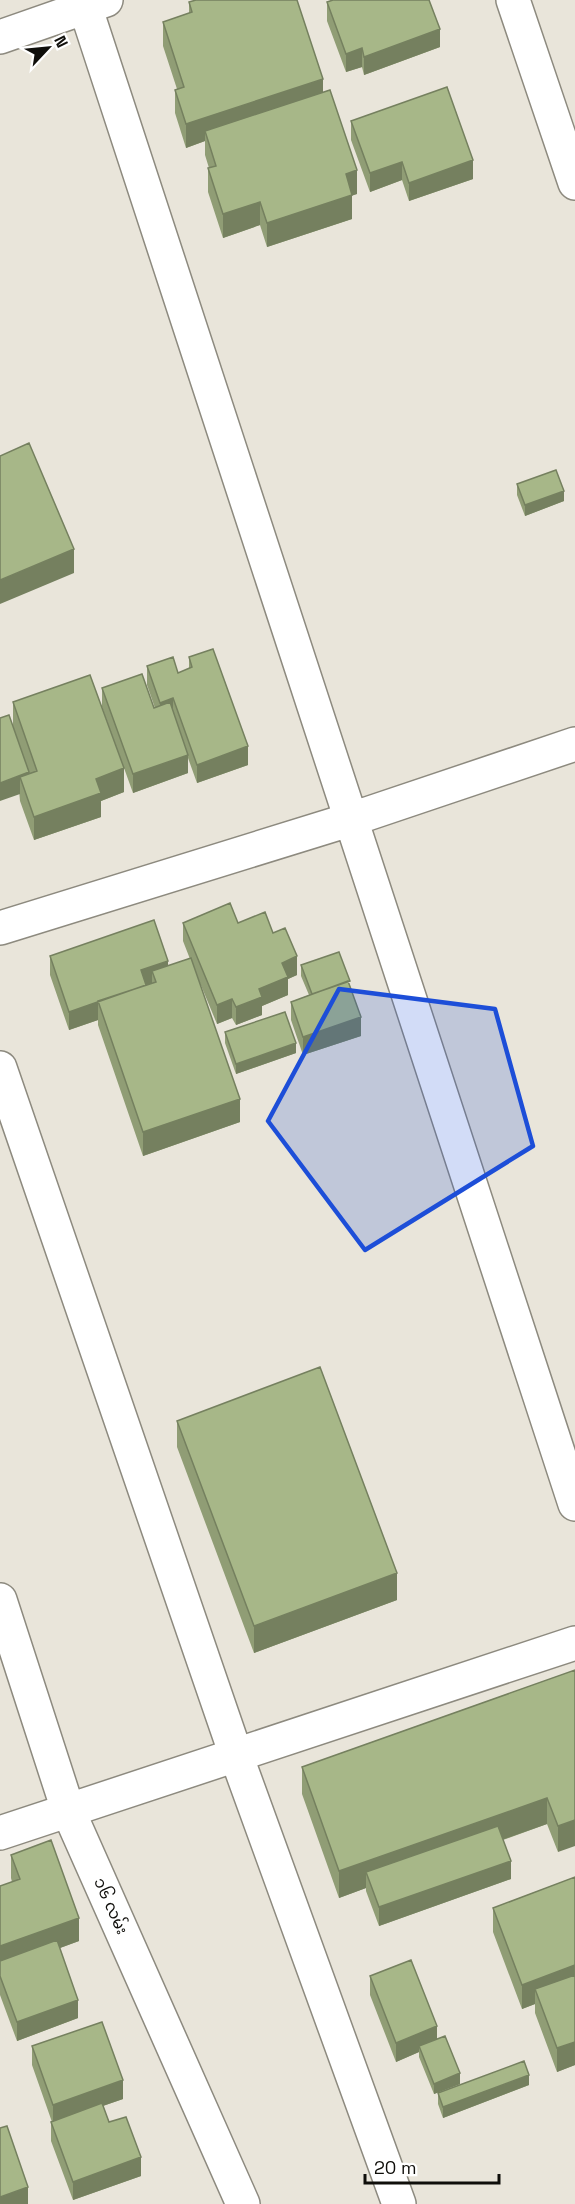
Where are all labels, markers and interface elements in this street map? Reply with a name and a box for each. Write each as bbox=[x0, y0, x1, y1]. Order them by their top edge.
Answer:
north arrow bbox=[18, 18, 78, 78]
text: N bbox=[49, 32, 73, 51]
street label: ၁၆ လမ်း bbox=[89, 1874, 134, 1938]
scale bar bbox=[365, 2147, 498, 2185]
text: 20 m bbox=[374, 2156, 417, 2179]

